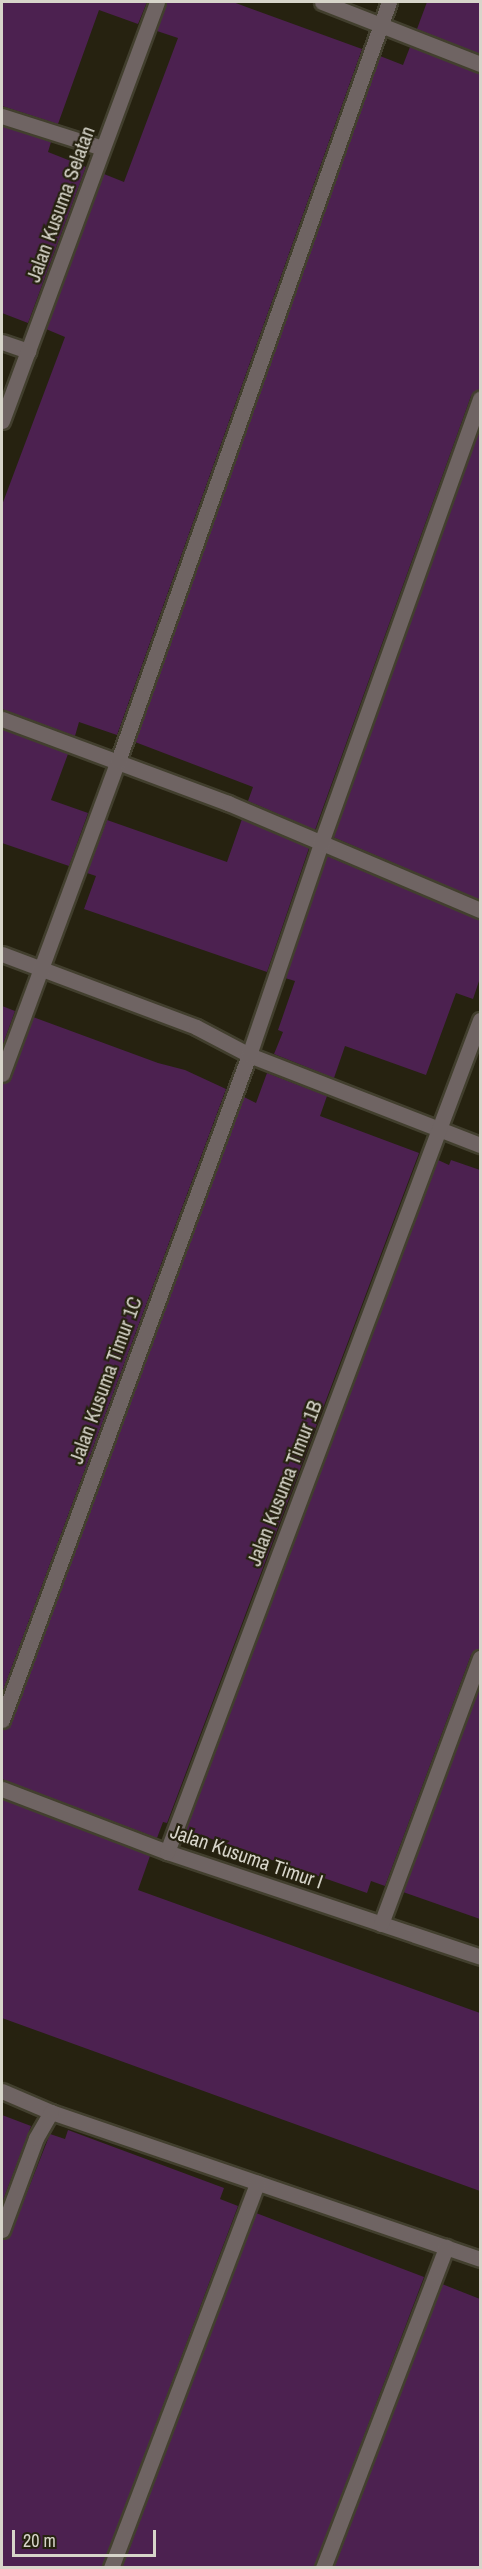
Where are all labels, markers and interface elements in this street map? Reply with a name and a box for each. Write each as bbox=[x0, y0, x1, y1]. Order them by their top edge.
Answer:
street label: Jalan Kusuma Selatan bbox=[21, 123, 99, 285]
street label: Jalan Kusuma Timur 1C bbox=[64, 1293, 146, 1467]
street label: Jalan Kusuma Timur 1B bbox=[241, 1397, 327, 1569]
street label: Jalan Kusuma Timur I bbox=[167, 1819, 327, 1893]
scale bar bbox=[15, 2518, 159, 2556]
text: 20 m bbox=[23, 2528, 56, 2553]

